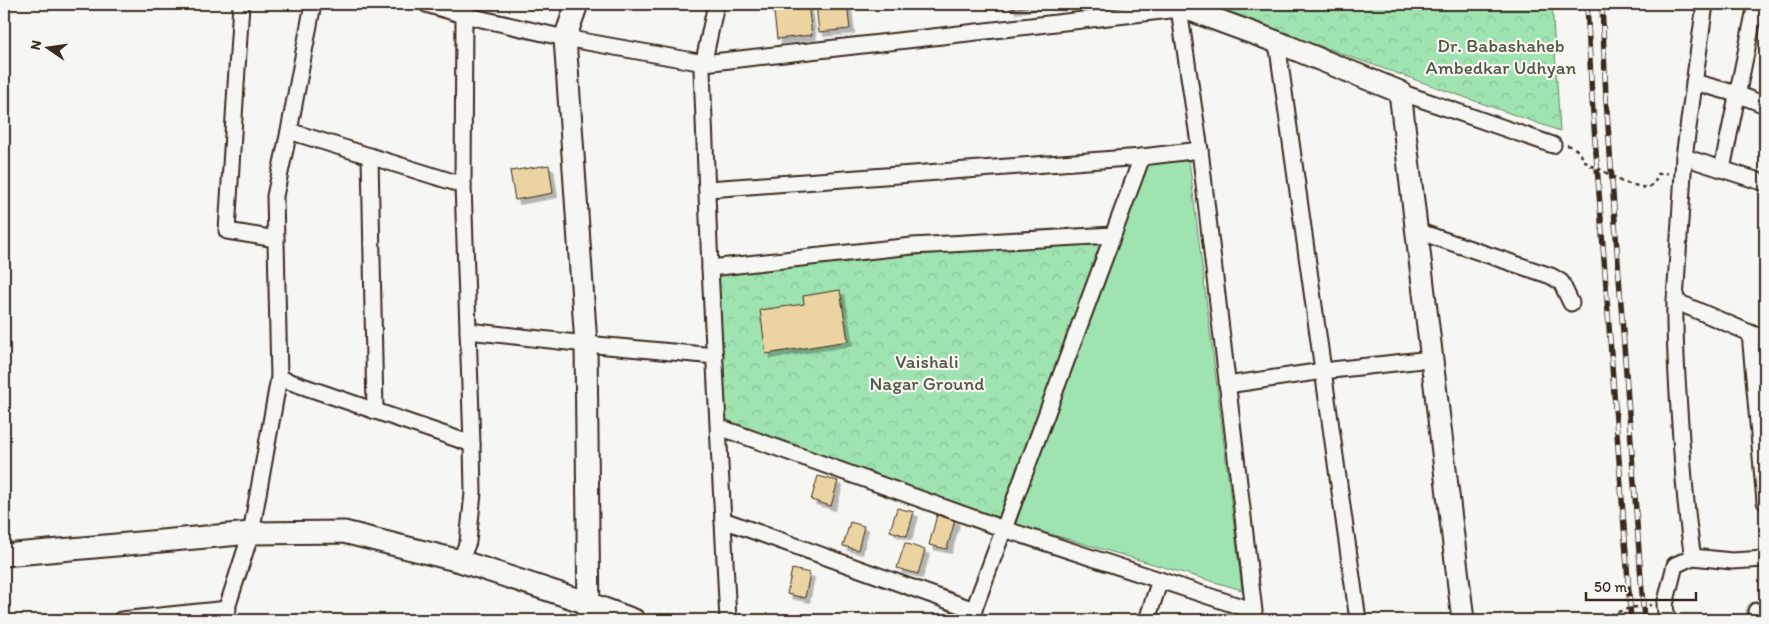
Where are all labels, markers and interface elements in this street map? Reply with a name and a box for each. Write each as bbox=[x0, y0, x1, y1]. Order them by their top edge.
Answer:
north arrow bbox=[22, 22, 72, 72]
park label: Dr. Babashaheb Ambedkar Udhyan bbox=[1426, 34, 1577, 79]
text: N bbox=[26, 39, 45, 52]
park label: Vaishali Nagar Ground bbox=[870, 350, 984, 395]
scale bar bbox=[1586, 569, 1696, 601]
text: 50 m bbox=[1594, 578, 1627, 596]

